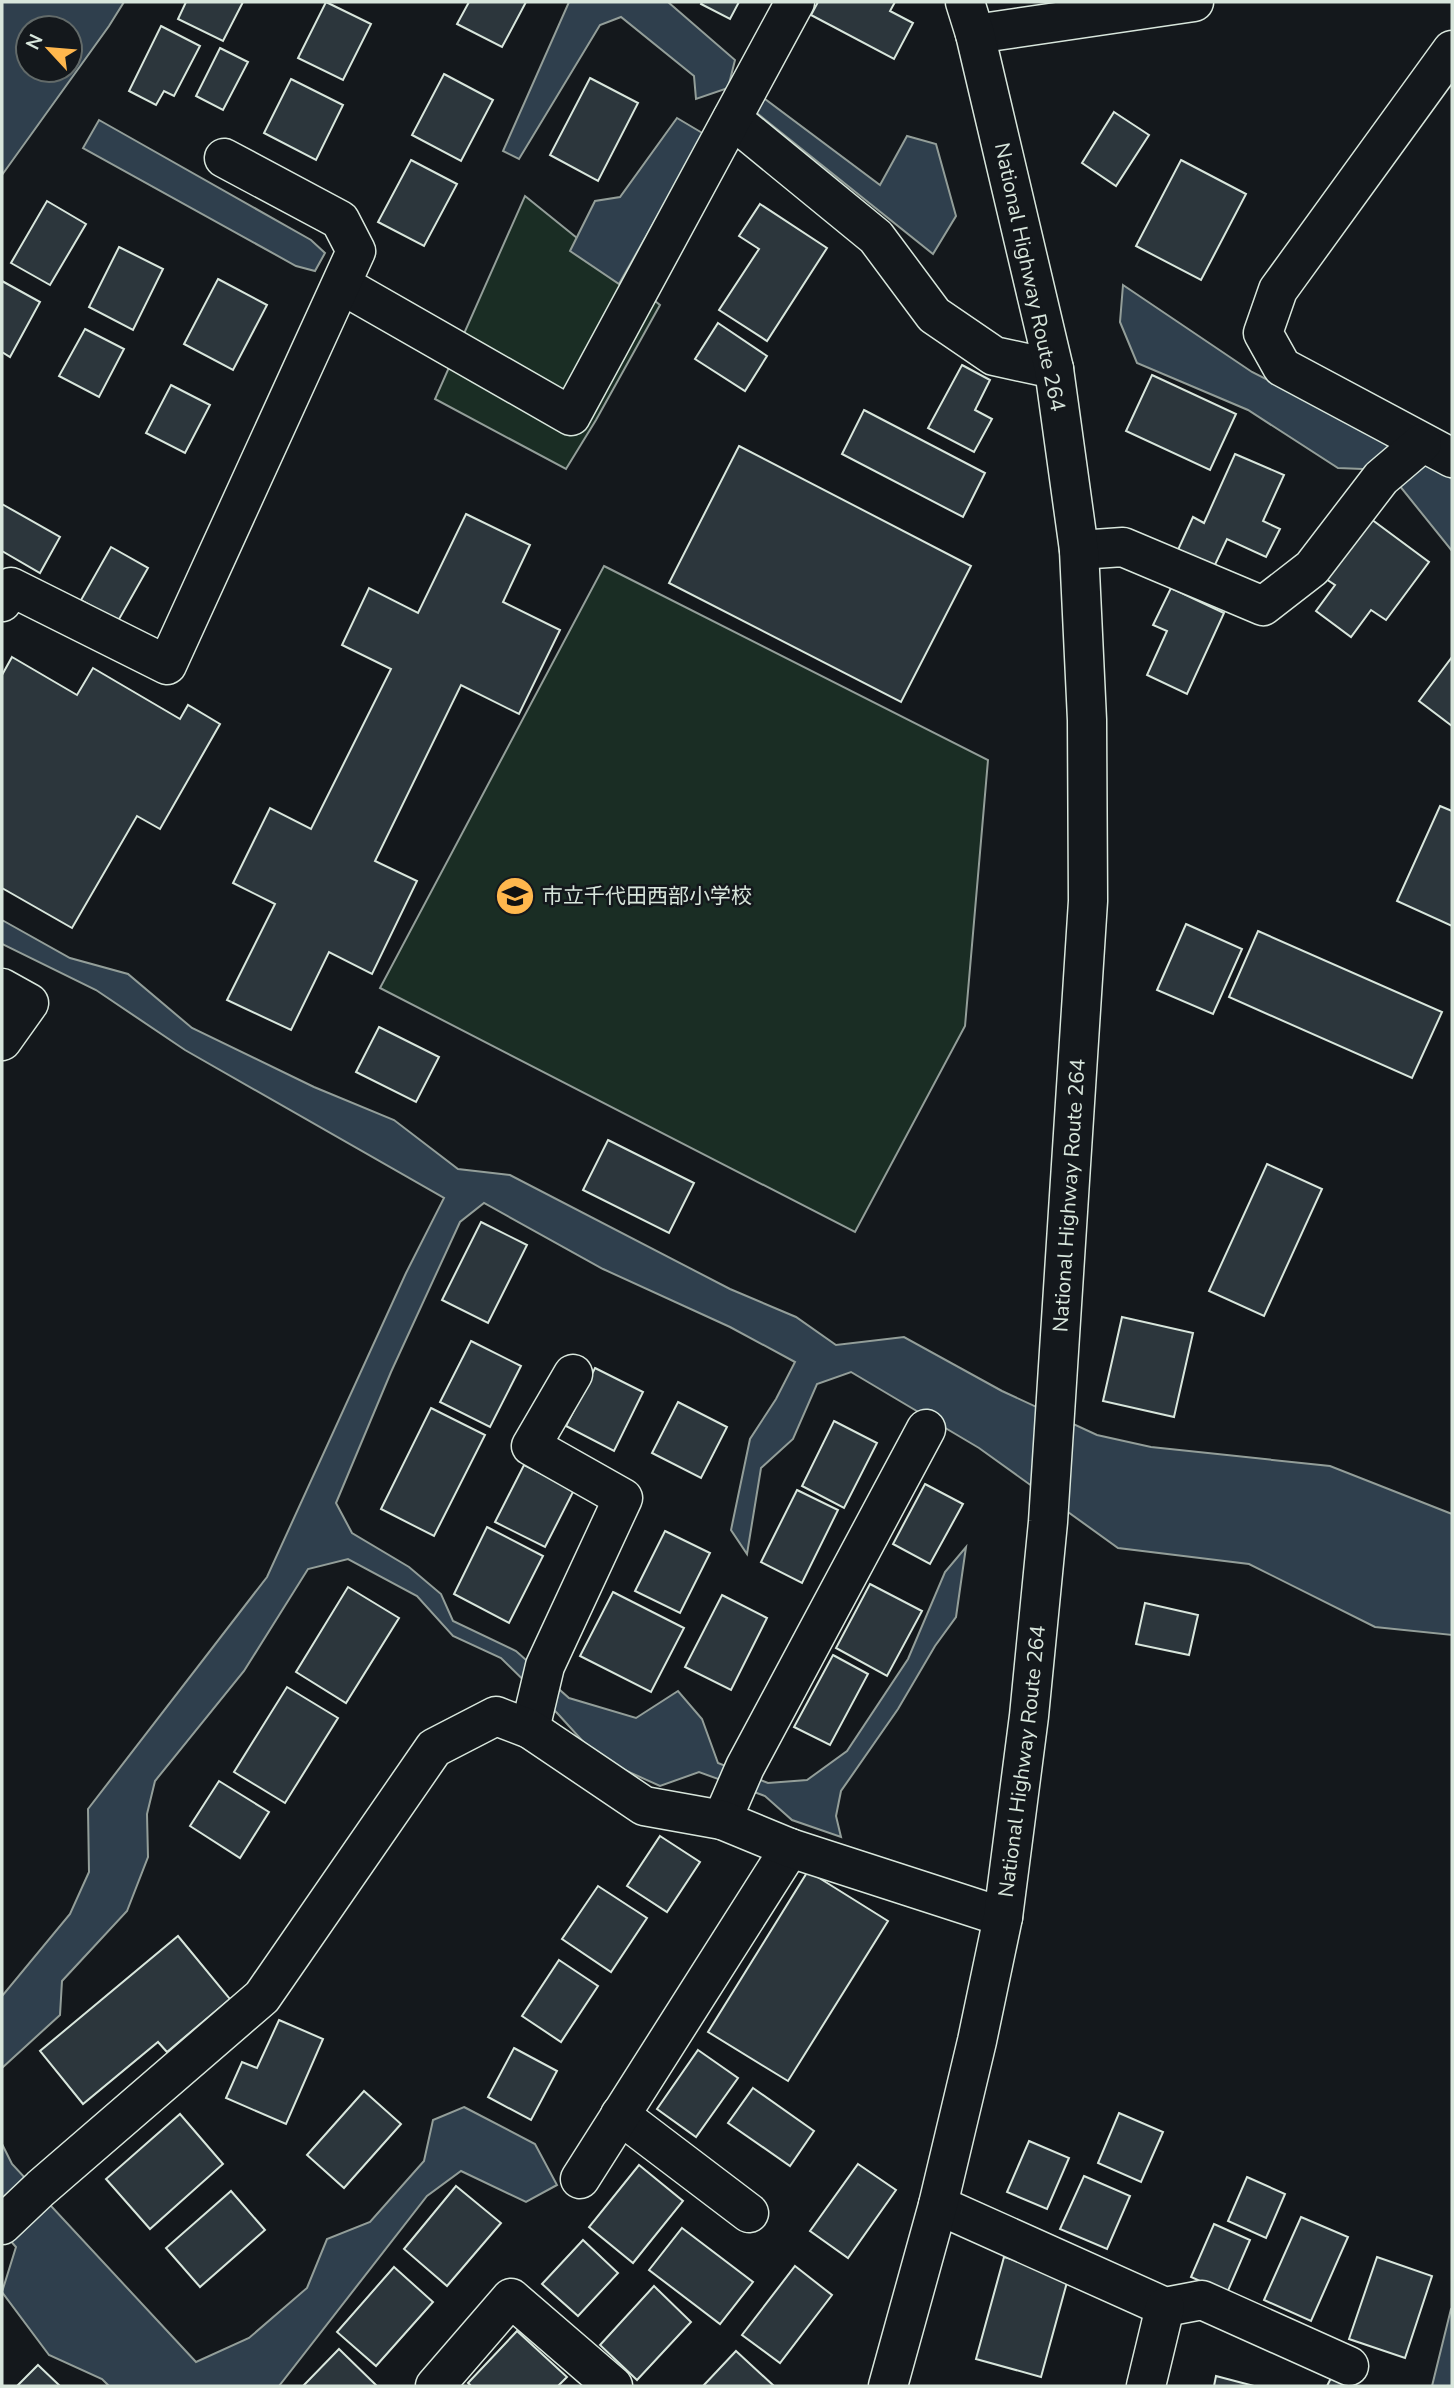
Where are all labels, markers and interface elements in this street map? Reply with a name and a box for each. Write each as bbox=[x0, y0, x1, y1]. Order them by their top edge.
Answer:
north arrow bbox=[14, 14, 84, 84]
text: N bbox=[20, 30, 49, 54]
street label: National Highway Route 264 bbox=[988, 140, 1072, 414]
school or university icon: 市立千代田西部小学校 bbox=[494, 875, 536, 917]
place label: 市立千代田西部小学校 bbox=[542, 882, 752, 910]
street label: National Highway Route 264 bbox=[1046, 1058, 1092, 1333]
street label: National Highway Route 264 bbox=[992, 1624, 1052, 1899]

